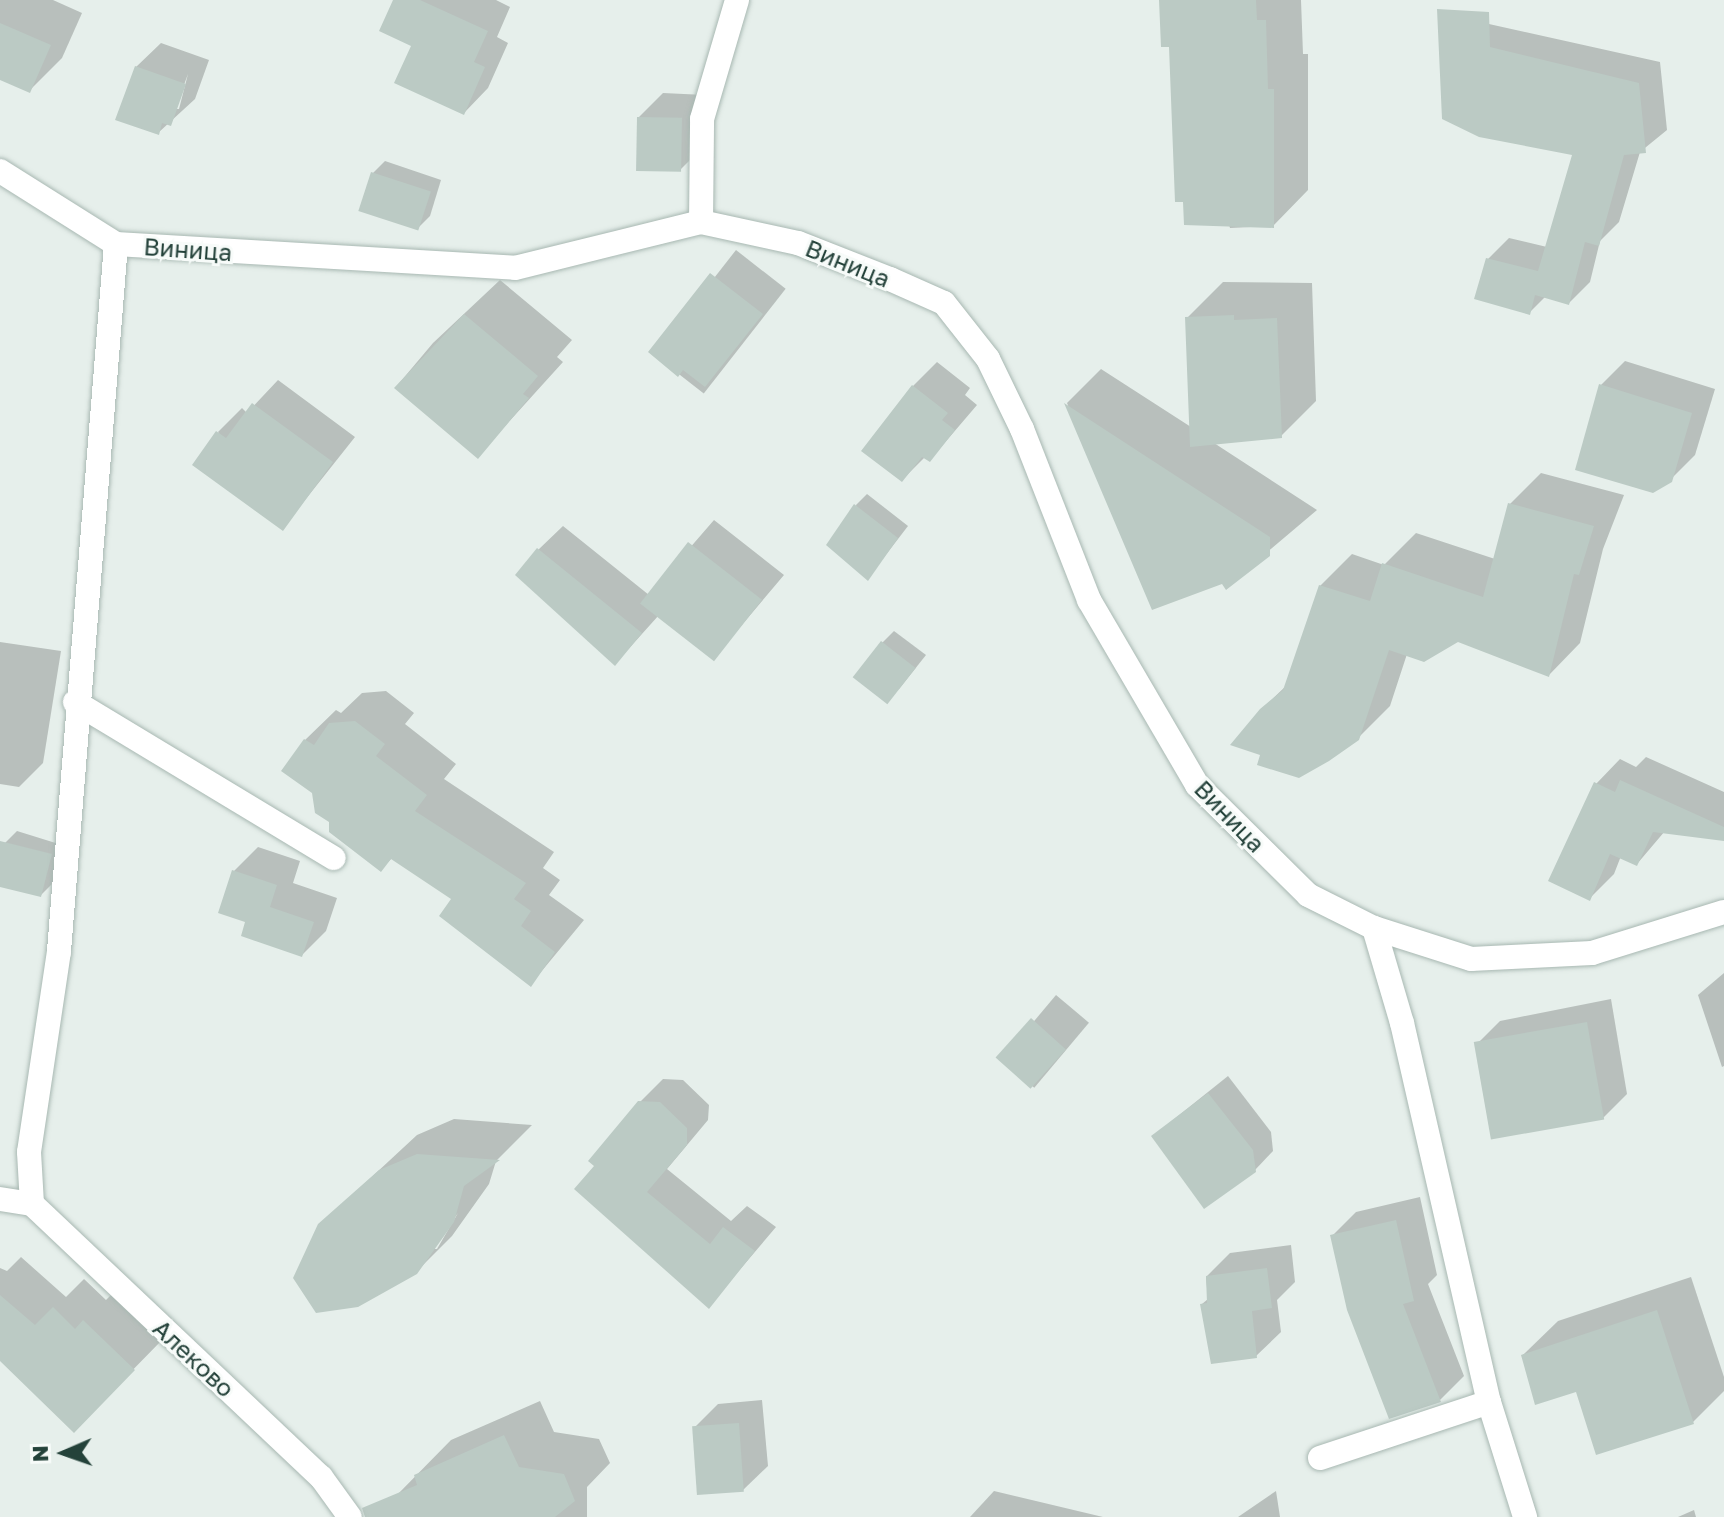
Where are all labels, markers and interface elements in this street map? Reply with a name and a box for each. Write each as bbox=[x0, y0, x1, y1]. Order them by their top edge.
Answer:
street label: Виница bbox=[143, 232, 233, 266]
street label: Виница bbox=[801, 233, 895, 293]
street label: Виница bbox=[1189, 774, 1271, 858]
street label: Алеково bbox=[148, 1313, 240, 1403]
north arrow bbox=[24, 1413, 104, 1493]
text: N bbox=[26, 1445, 53, 1463]

